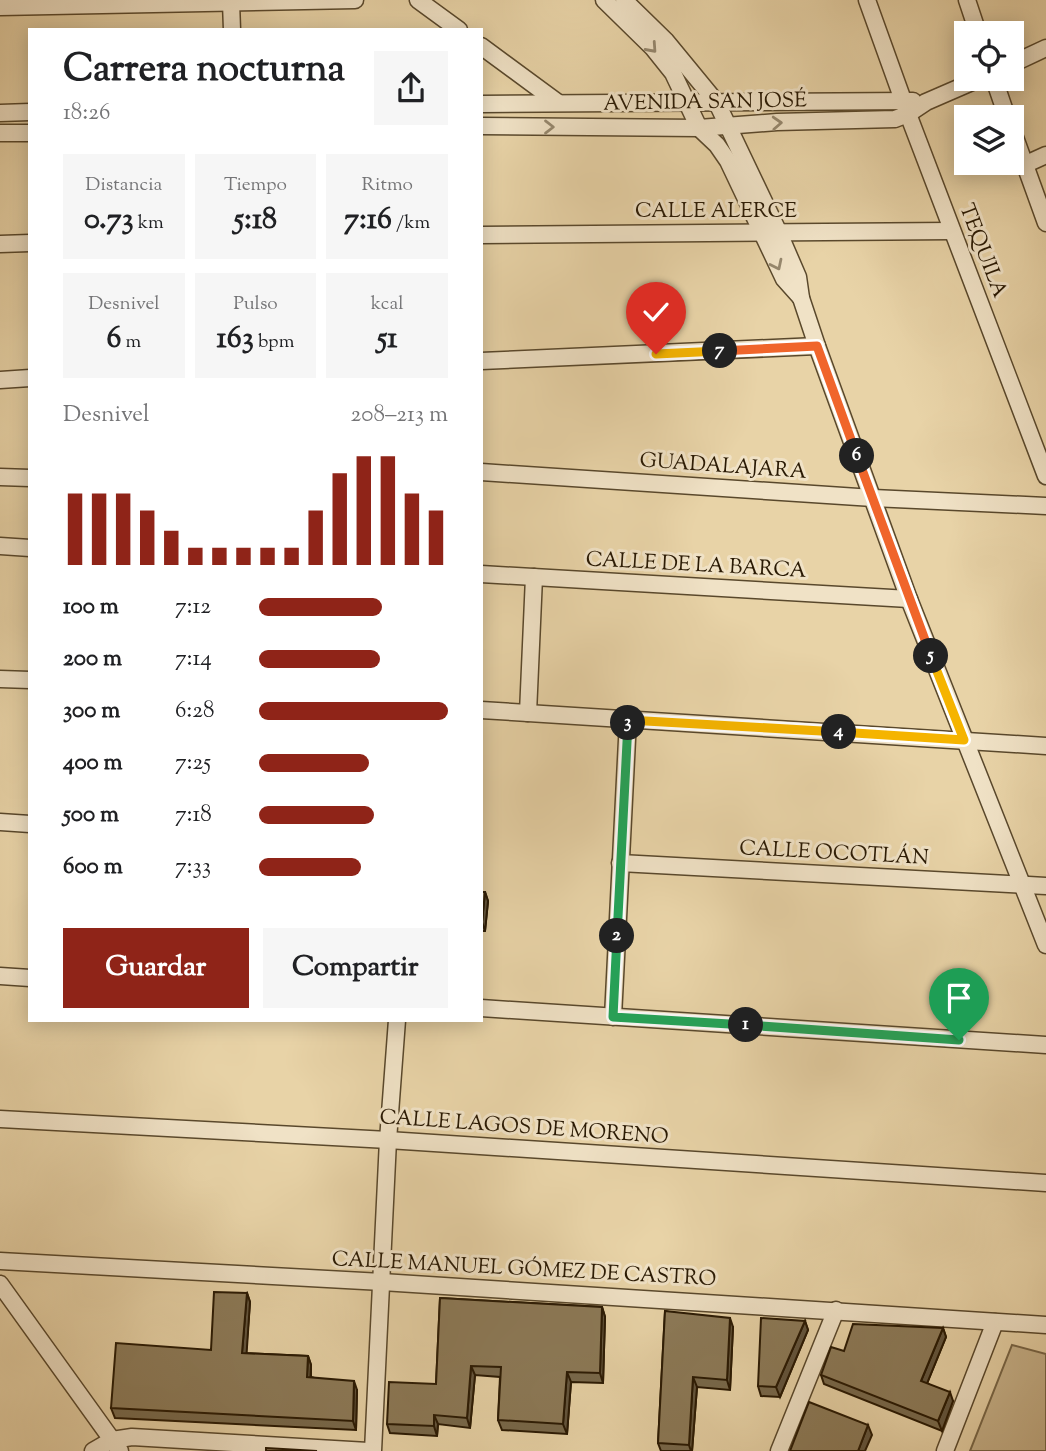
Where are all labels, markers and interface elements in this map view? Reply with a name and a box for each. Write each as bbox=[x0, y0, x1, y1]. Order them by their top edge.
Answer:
map controls bbox=[954, 21, 1024, 175]
button: locate bbox=[954, 21, 1024, 91]
one-way arrow bbox=[644, 40, 656, 53]
text: Carrera nocturna bbox=[63, 44, 345, 98]
button: share bbox=[374, 51, 448, 125]
street label: AVENIDA SAN JOSÉ bbox=[603, 86, 808, 120]
text: 18:26 bbox=[63, 97, 111, 130]
button: layers bbox=[954, 105, 1024, 175]
one-way arrow bbox=[772, 116, 783, 131]
one-way arrow bbox=[545, 119, 555, 135]
text: Distancia bbox=[85, 172, 162, 199]
text: Tiempo bbox=[224, 172, 287, 199]
text: Ritmo bbox=[361, 172, 413, 199]
street label: CALLE ALERCE bbox=[635, 197, 797, 227]
text: 0.73 bbox=[84, 199, 134, 242]
text: 5:18 bbox=[234, 199, 277, 242]
text: 7:16 bbox=[344, 199, 392, 242]
street label: TEQUILA bbox=[950, 200, 1014, 302]
text: km bbox=[134, 210, 164, 237]
text: /km bbox=[392, 210, 430, 237]
one-way arrow bbox=[769, 258, 783, 270]
pin bbox=[626, 282, 686, 354]
text: Desnivel bbox=[88, 291, 160, 318]
text: Pulso bbox=[233, 291, 278, 318]
text: kcal bbox=[371, 291, 403, 318]
icon: check bbox=[637, 293, 675, 331]
text: 6 bbox=[106, 318, 121, 361]
text: 163 bbox=[217, 318, 254, 361]
text: 51 bbox=[377, 318, 397, 361]
text: m bbox=[121, 329, 141, 356]
text: bpm bbox=[254, 329, 294, 356]
pin: 7 bbox=[702, 334, 738, 368]
text: 7 bbox=[715, 337, 724, 364]
text: Desnivel bbox=[63, 399, 149, 432]
text: 208–213 m bbox=[351, 399, 448, 432]
pin: 6 bbox=[840, 438, 874, 474]
text: 6 bbox=[852, 442, 861, 469]
street label: GUADALAJARA bbox=[638, 446, 808, 488]
street label: CALLE DE LA BARCA bbox=[585, 545, 807, 587]
text: 100 m bbox=[63, 591, 119, 624]
text: 7:12 bbox=[175, 591, 211, 624]
pin: 5 bbox=[914, 638, 948, 674]
text: 5 bbox=[927, 642, 934, 669]
text: 200 m bbox=[63, 643, 122, 676]
text: 7:14 bbox=[175, 643, 212, 676]
text: 300 m bbox=[63, 695, 120, 728]
text: 6:28 bbox=[175, 695, 214, 728]
pin: 3 bbox=[610, 706, 646, 740]
text: 3 bbox=[624, 709, 631, 736]
pin: 4 bbox=[822, 714, 856, 750]
text: 4 bbox=[834, 718, 843, 745]
text: 400 m bbox=[63, 747, 123, 780]
text: 7:25 bbox=[175, 747, 211, 780]
text: 500 m bbox=[63, 799, 119, 832]
text: 7:18 bbox=[175, 799, 212, 832]
street label: CALLE OCOTLÁN bbox=[739, 834, 930, 874]
text: 600 m bbox=[63, 851, 123, 884]
text: 7:33 bbox=[175, 851, 211, 884]
pin: 2 bbox=[600, 918, 634, 954]
text: 2 bbox=[612, 922, 621, 949]
button: Guardar bbox=[63, 928, 249, 1008]
button: Compartir bbox=[263, 928, 448, 1008]
pin bbox=[929, 968, 989, 1040]
icon: arrive bbox=[940, 979, 978, 1017]
pin: 1 bbox=[728, 1007, 764, 1042]
text: 1 bbox=[742, 1011, 749, 1038]
street label: CALLE LAGOS DE MORENO bbox=[379, 1103, 669, 1153]
street label: CALLE MANUEL GÓMEZ DE CASTRO bbox=[331, 1245, 717, 1295]

